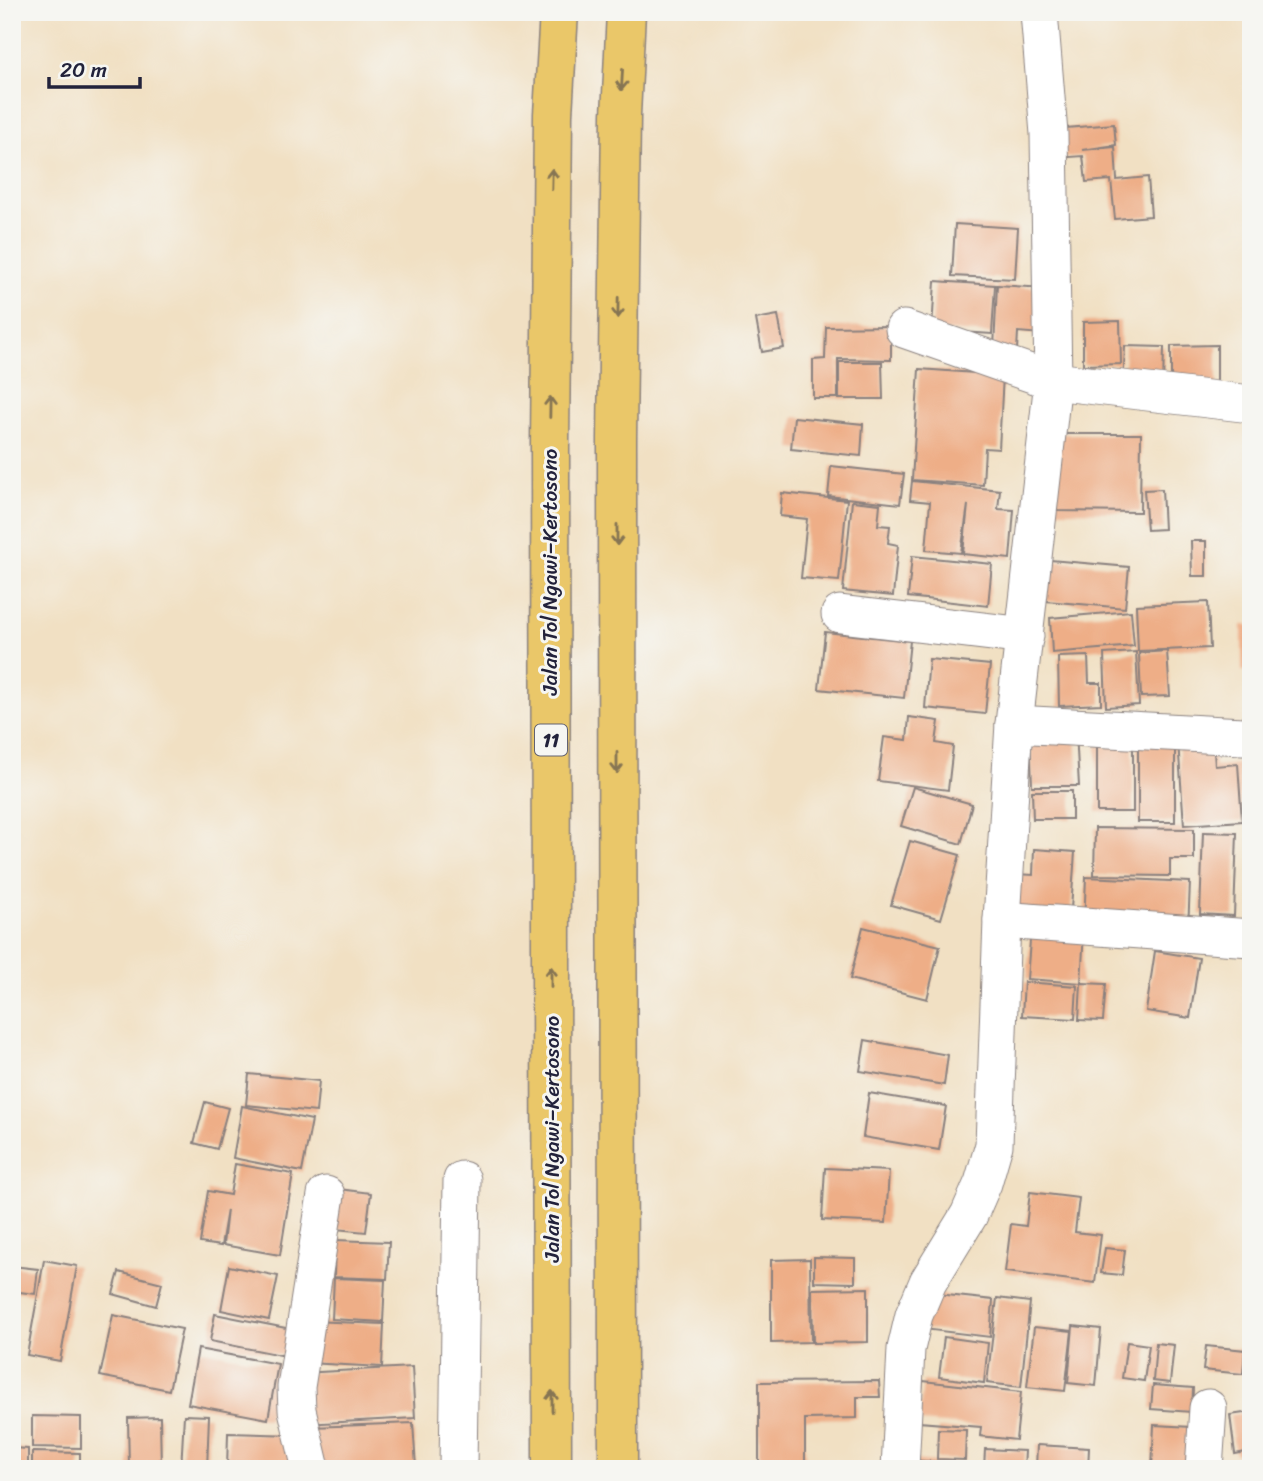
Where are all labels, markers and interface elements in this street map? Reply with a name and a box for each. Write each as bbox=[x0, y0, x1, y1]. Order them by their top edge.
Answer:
scale bar bbox=[49, 46, 140, 90]
text: 20 m bbox=[60, 51, 107, 89]
one-way arrow bbox=[616, 69, 629, 92]
one-way arrow bbox=[546, 168, 559, 191]
one-way arrow bbox=[612, 296, 625, 319]
one-way arrow bbox=[543, 395, 557, 418]
street label: Jalan Tol Ngawi–Kertosono bbox=[531, 449, 569, 696]
one-way arrow bbox=[610, 524, 624, 547]
road number: 11 bbox=[535, 724, 567, 755]
one-way arrow bbox=[610, 751, 624, 774]
one-way arrow bbox=[544, 966, 558, 989]
street label: Jalan Tol Ngawi–Kertosono bbox=[533, 1016, 571, 1263]
one-way arrow bbox=[545, 1389, 559, 1412]

